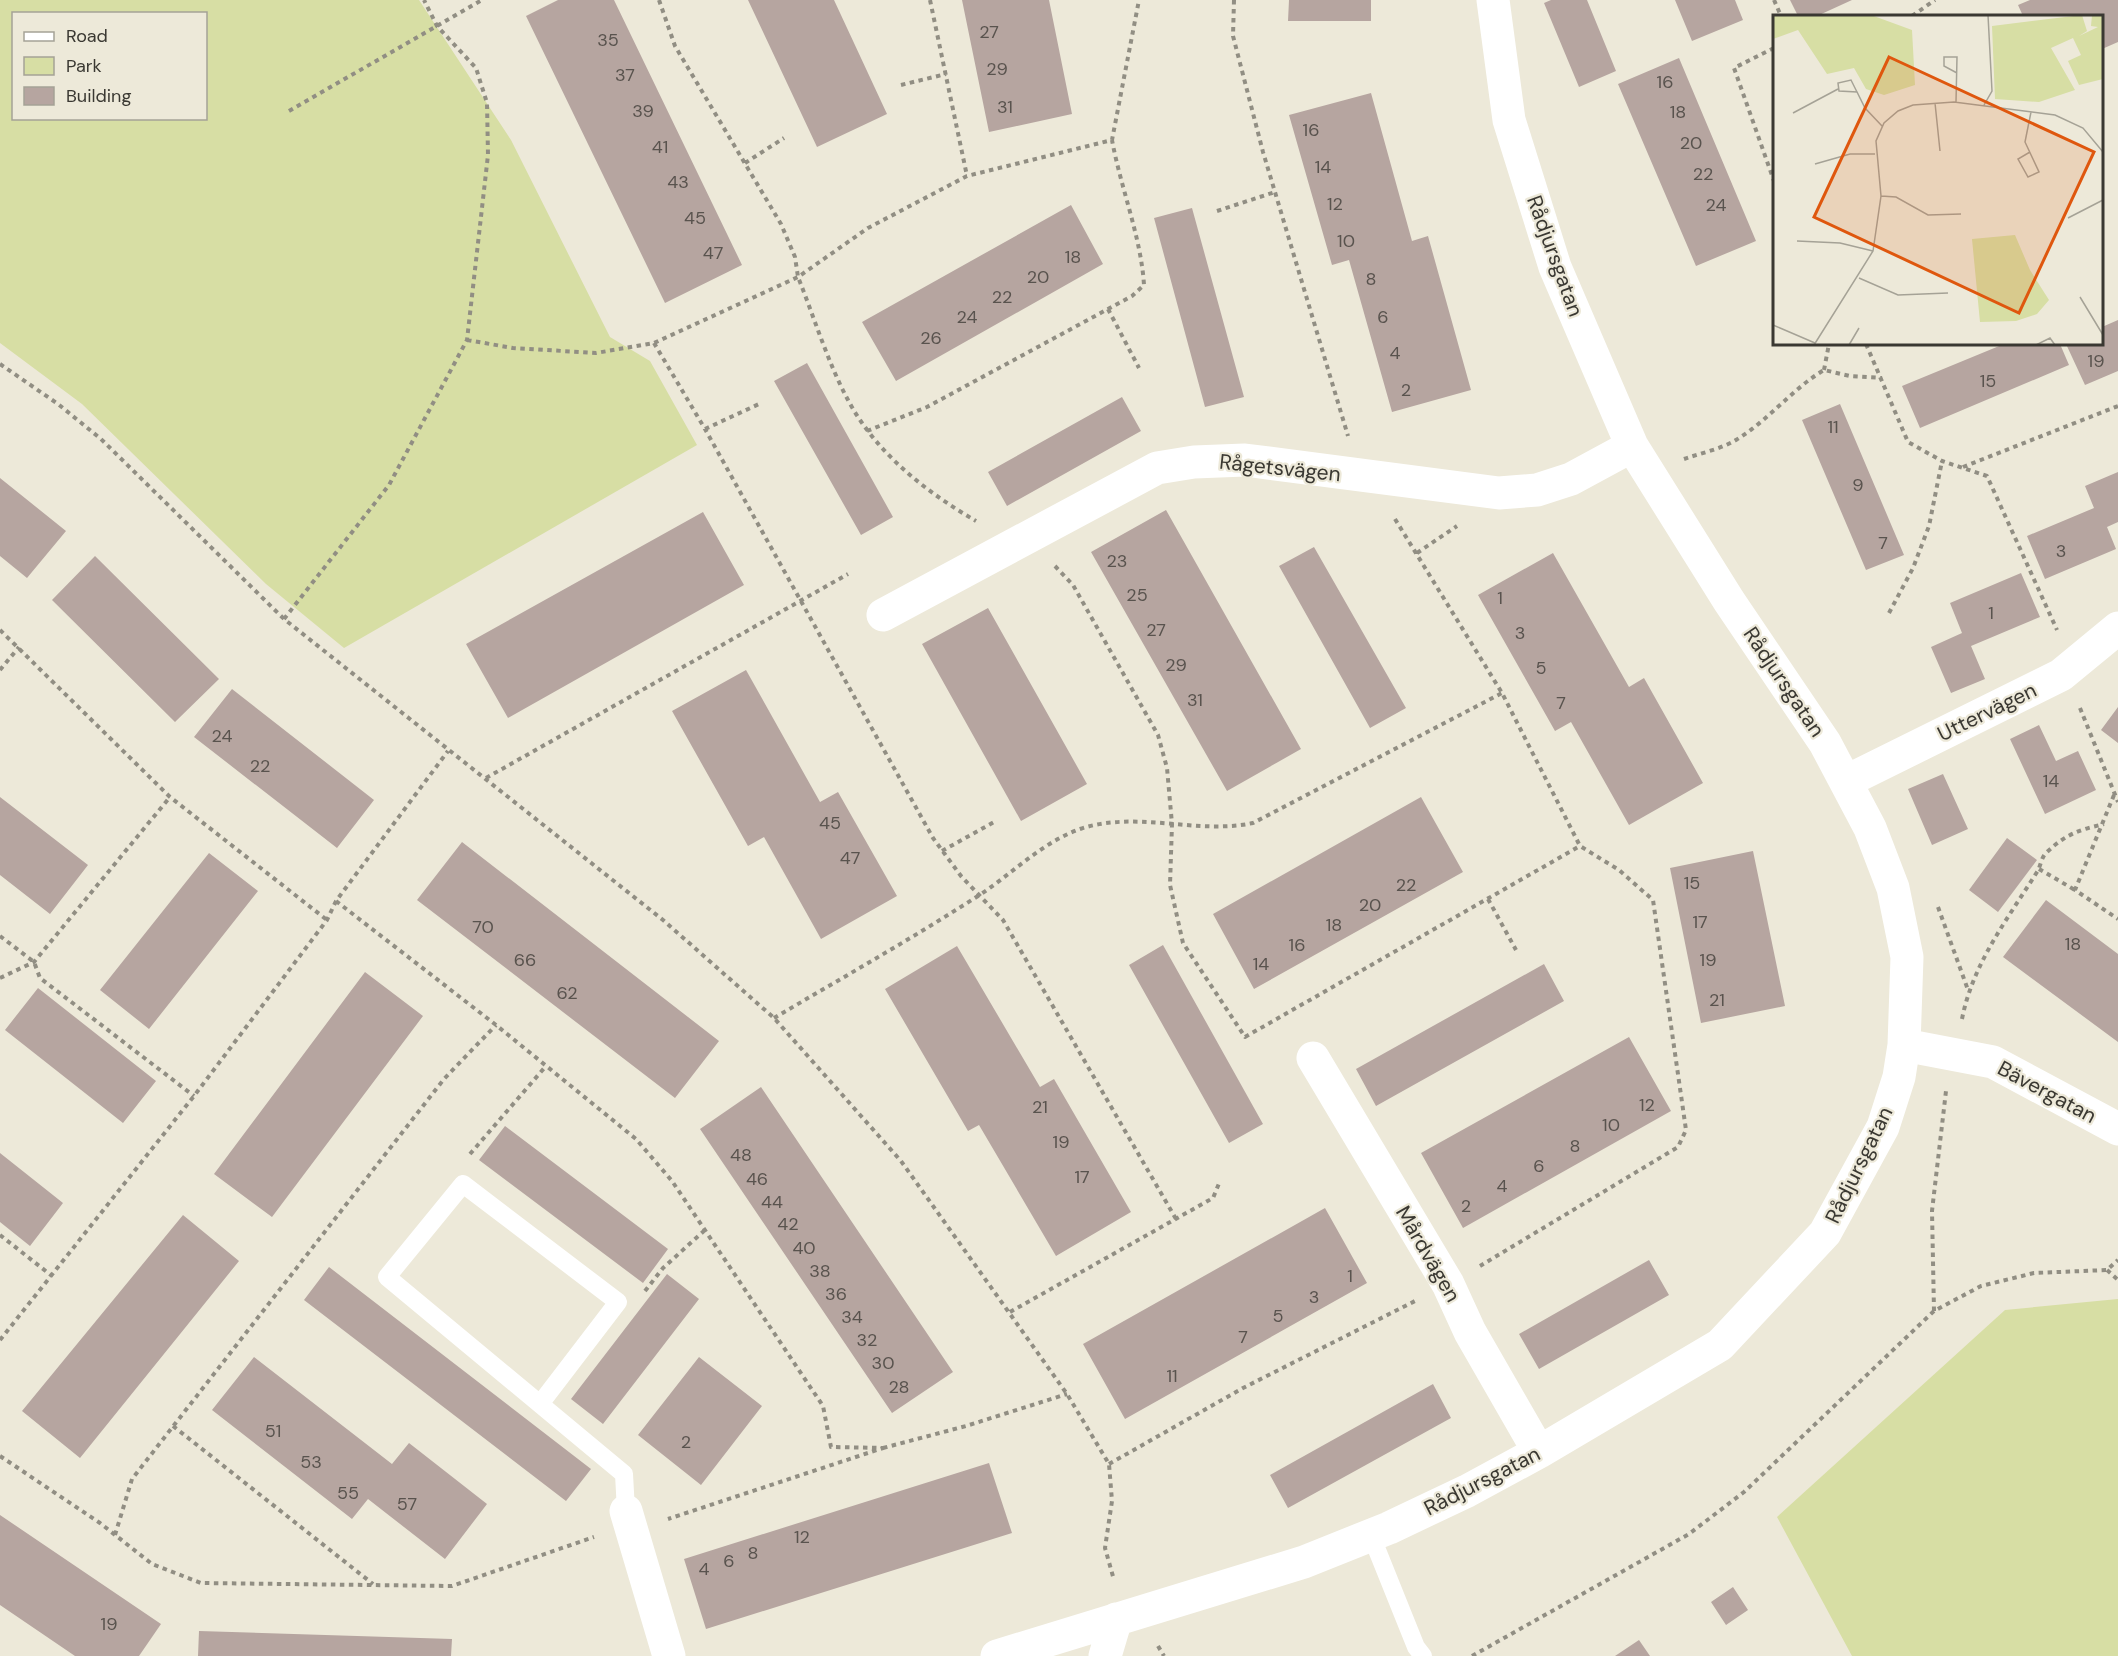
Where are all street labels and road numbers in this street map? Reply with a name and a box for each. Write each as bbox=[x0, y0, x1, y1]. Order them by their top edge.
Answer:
street label: Rådjursgatan bbox=[1520, 192, 1590, 320]
street label: Rågetsvägen bbox=[1218, 448, 1342, 488]
street label: Rådjursgatan bbox=[1737, 622, 1831, 742]
street label: Uttervägen bbox=[1933, 676, 2041, 748]
street label: Bävergatan bbox=[1993, 1054, 2101, 1130]
street label: Rådjursgatan bbox=[1819, 1102, 1899, 1228]
street label: Mårdvägen bbox=[1389, 1201, 1467, 1307]
street label: Rådjursgatan bbox=[1419, 1440, 1545, 1522]

